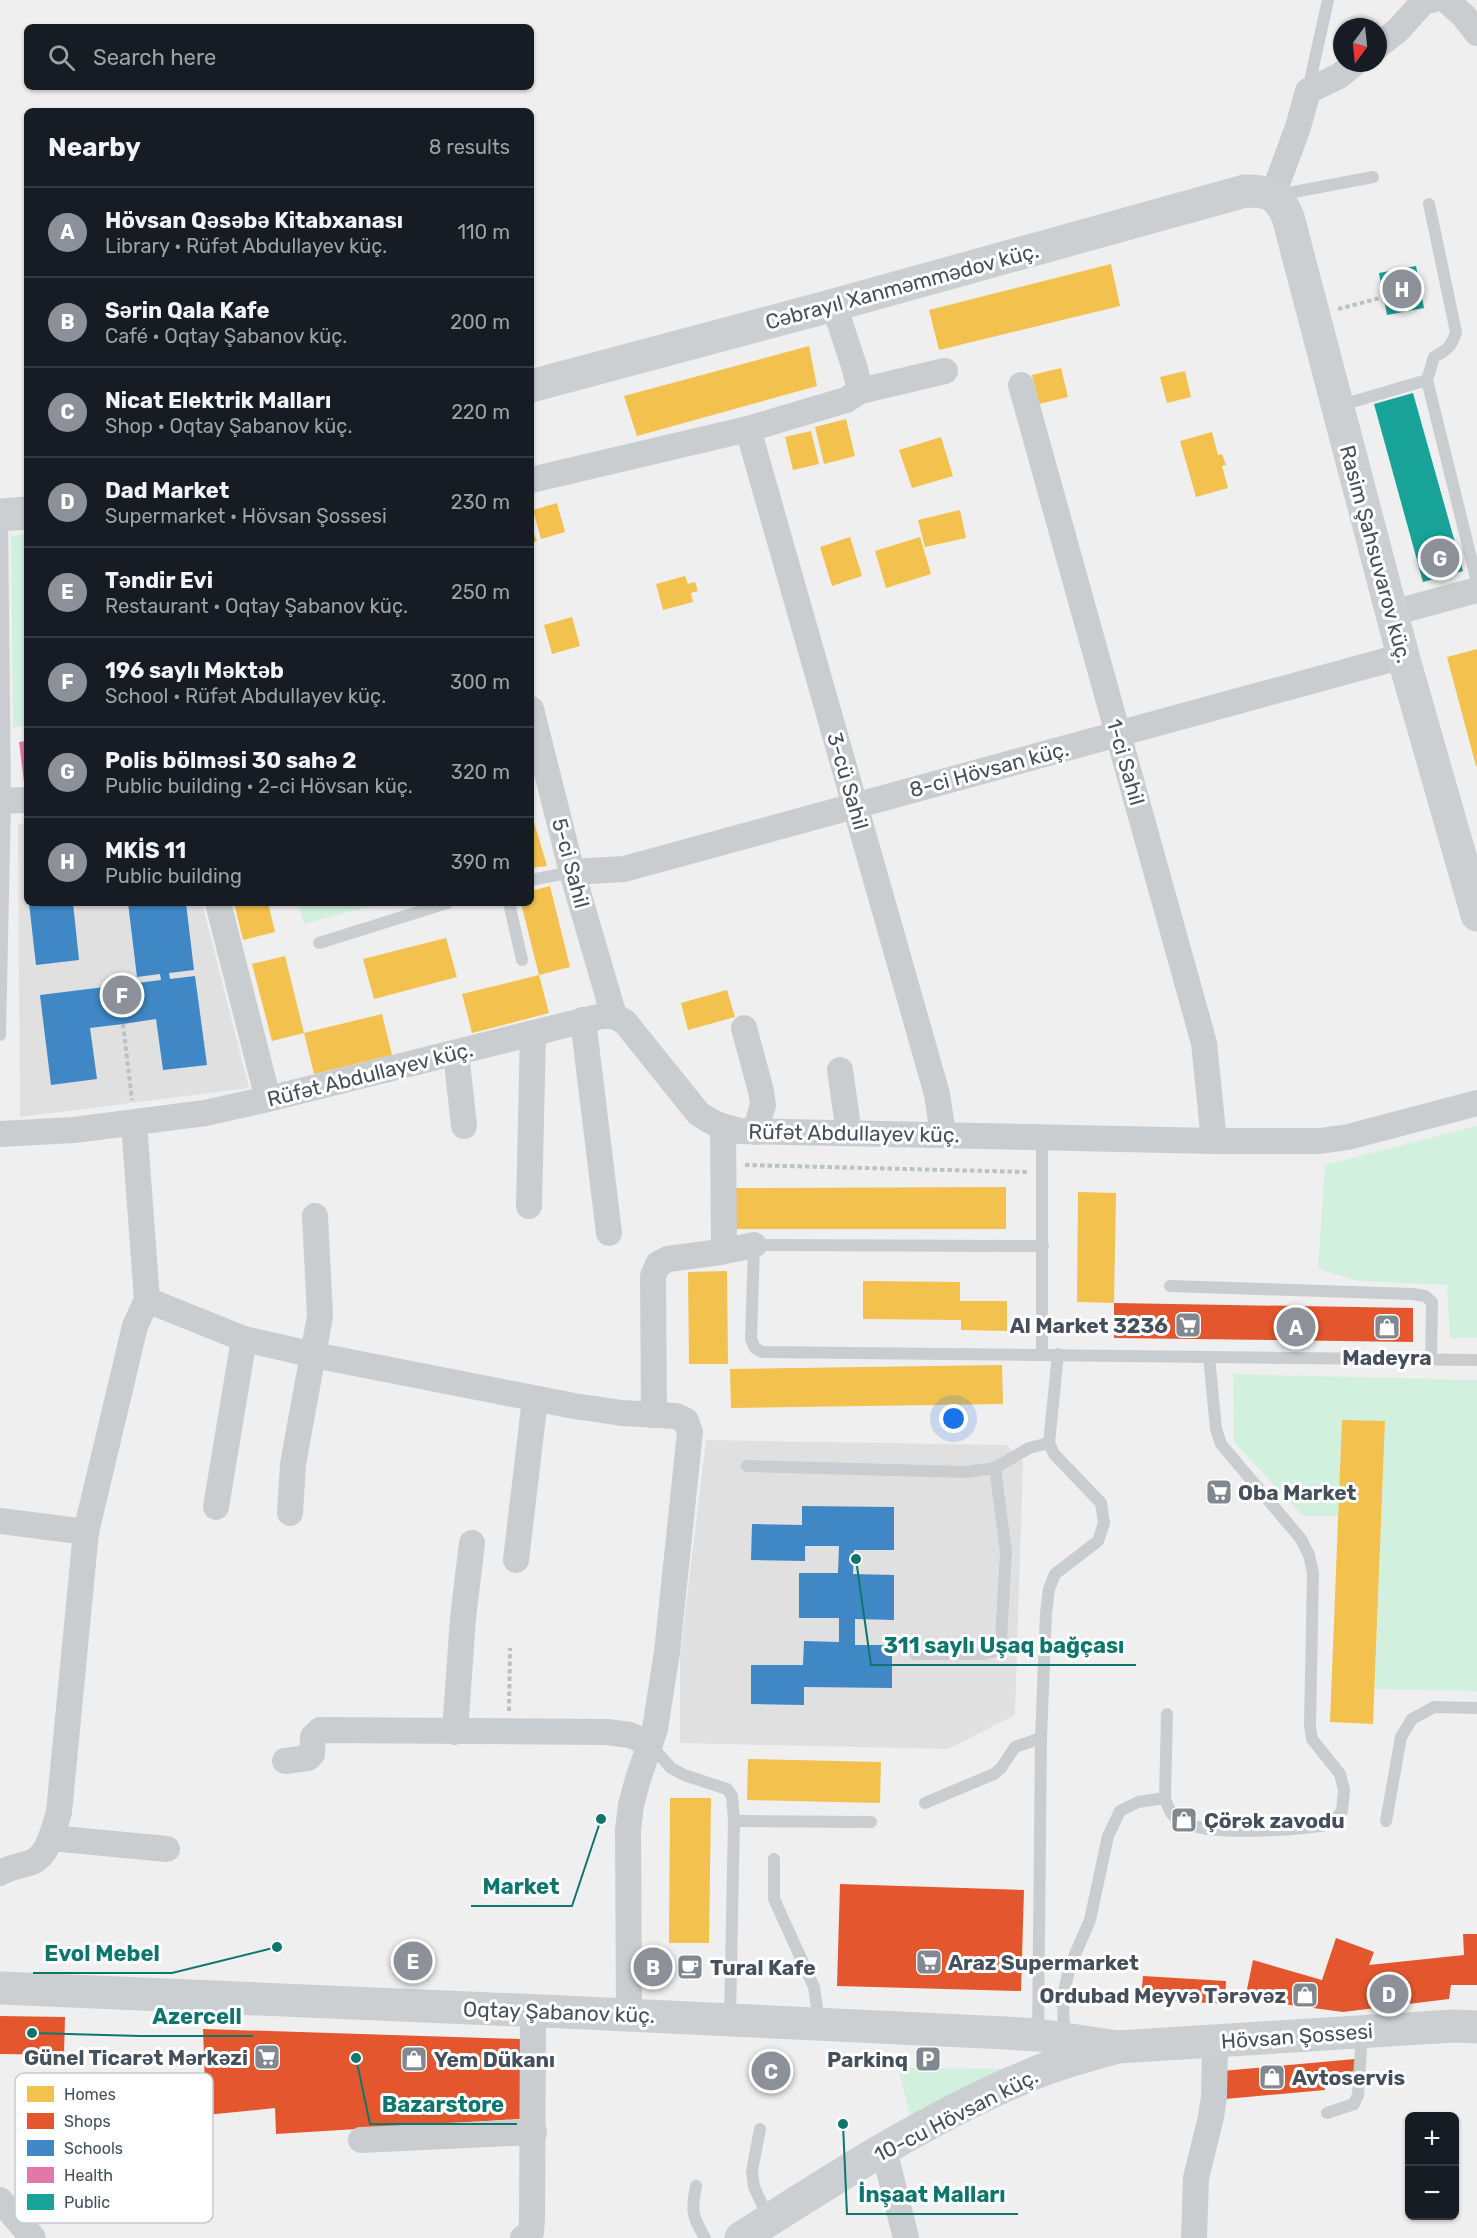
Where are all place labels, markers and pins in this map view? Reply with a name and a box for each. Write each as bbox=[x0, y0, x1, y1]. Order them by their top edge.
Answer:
pin: H bbox=[1382, 266, 1422, 312]
pin: G bbox=[1420, 536, 1460, 580]
pin: F bbox=[102, 972, 142, 1018]
pin: A bbox=[1276, 1304, 1316, 1350]
supermarket icon: Al Market 3236 bbox=[1173, 1310, 1203, 1340]
shop icon: Madeyra bbox=[1372, 1312, 1402, 1342]
place label: Al Market 3236 bbox=[1010, 1313, 1168, 1338]
place label: Madeyra bbox=[1342, 1345, 1432, 1370]
supermarket icon: Oba Market bbox=[1204, 1477, 1234, 1507]
place label: Oba Market bbox=[1238, 1480, 1357, 1505]
callout: 311 saylı Uşaq bağçası bbox=[871, 1625, 1136, 1665]
shop icon: Çörək zavodu bbox=[1169, 1805, 1199, 1835]
place label: Çörək zavodu bbox=[1204, 1808, 1345, 1833]
callout: Market bbox=[471, 1866, 572, 1906]
callout: Evol Mebel bbox=[33, 1933, 172, 1973]
pin: E bbox=[394, 1938, 432, 1984]
pin: B bbox=[634, 1944, 672, 1990]
supermarket icon: Araz Supermarket bbox=[914, 1947, 944, 1977]
place label: Araz Supermarket bbox=[948, 1950, 1139, 1975]
cafe icon: Tural Kafe bbox=[675, 1952, 705, 1982]
place label: Tural Kafe bbox=[710, 1955, 816, 1980]
pin: D bbox=[1370, 1972, 1408, 2016]
shop icon: Ordubad Meyvə Tərəvəz bbox=[1290, 1980, 1320, 2010]
place label: Ordubad Meyvə Tərəvəz bbox=[1040, 1983, 1286, 2008]
callout: Azercell bbox=[140, 1996, 253, 2036]
supermarket icon: Günel Ticarət Mərkəzi bbox=[252, 2042, 282, 2072]
shop icon: Yem Dükanı bbox=[399, 2044, 429, 2074]
parking icon: Parkinq bbox=[913, 2044, 943, 2074]
place label: Günel Ticarət Mərkəzi bbox=[24, 2045, 248, 2070]
place label: Yem Dükanı bbox=[434, 2047, 555, 2072]
place label: Parkinq bbox=[827, 2047, 908, 2072]
pin: C bbox=[752, 2048, 790, 2094]
shop icon: Avtoservis bbox=[1257, 2062, 1287, 2092]
place label: Avtoservis bbox=[1292, 2065, 1405, 2090]
callout: Bazarstore bbox=[370, 2084, 517, 2124]
callout: İnşaat Malları bbox=[847, 2174, 1018, 2214]

